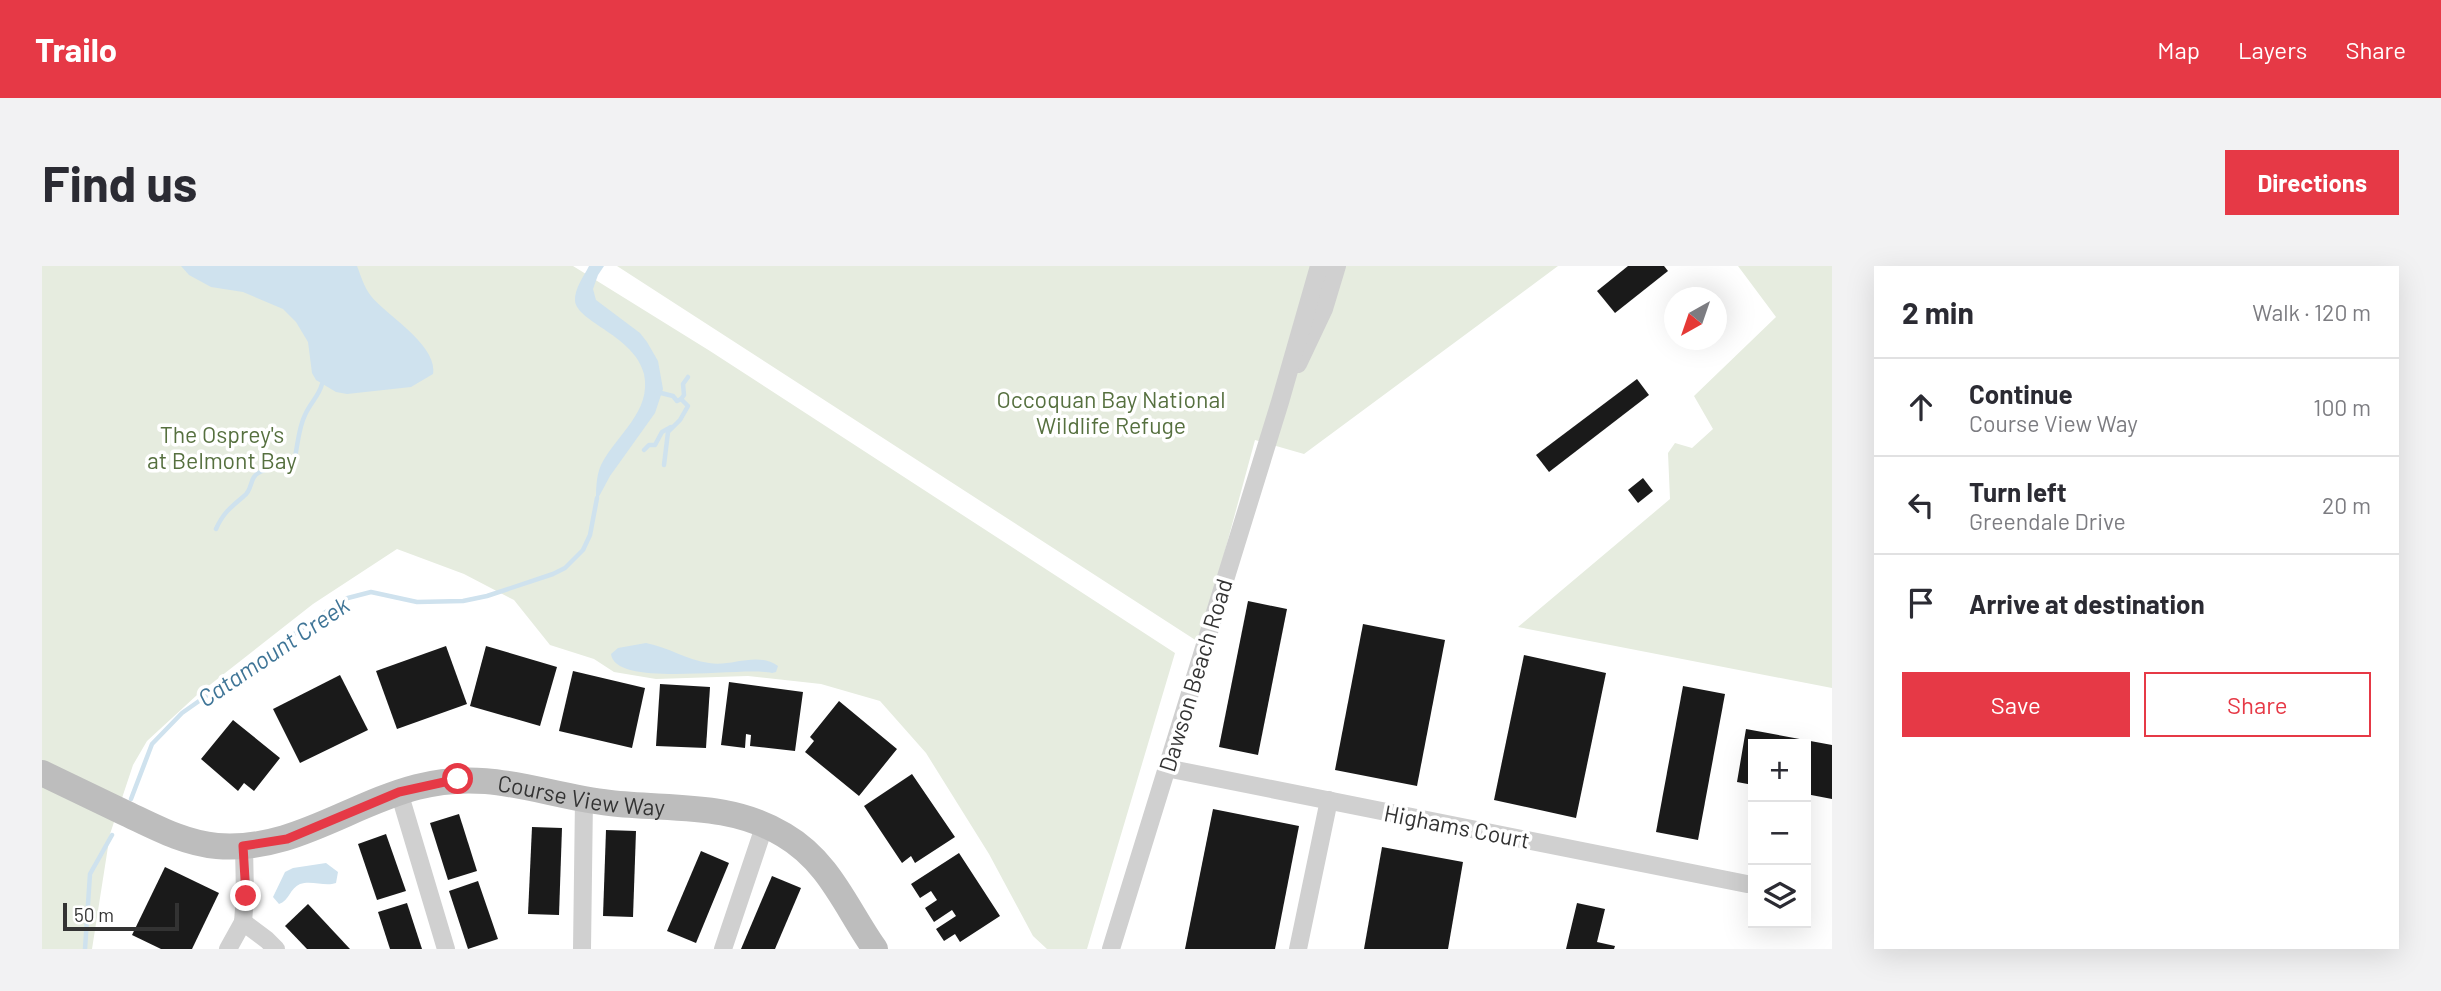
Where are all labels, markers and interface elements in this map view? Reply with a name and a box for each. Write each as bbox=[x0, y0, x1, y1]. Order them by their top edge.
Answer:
text: Trailo bbox=[35, 29, 117, 69]
text: Map bbox=[2157, 35, 2200, 64]
text: Layers bbox=[2238, 35, 2307, 64]
text: Share bbox=[2345, 35, 2406, 64]
button: Directions bbox=[2225, 150, 2399, 215]
text: Find us bbox=[42, 153, 197, 212]
north arrow bbox=[1664, 287, 1727, 350]
text: 2 min bbox=[1902, 294, 1974, 330]
text: Walk · 120 m bbox=[2252, 298, 2371, 326]
text: Continue bbox=[1969, 378, 2073, 409]
park label: Occoquan Bay National Wildlife Refuge bbox=[997, 385, 1225, 439]
icon: ahead bbox=[1902, 388, 1940, 426]
text: 100 m bbox=[2313, 393, 2371, 421]
text: Course View Way bbox=[1969, 409, 2138, 437]
park label: The Osprey's at Belmont Bay bbox=[147, 420, 297, 474]
text: Turn left bbox=[1969, 476, 2067, 507]
icon: left bbox=[1902, 486, 1940, 524]
text: 20 m bbox=[2322, 491, 2371, 519]
text: Greendale Drive bbox=[1969, 507, 2126, 535]
street label: Dawson Beach Road bbox=[1152, 575, 1238, 775]
icon: arrive bbox=[1902, 584, 1940, 622]
text: Arrive at destination bbox=[1969, 588, 2205, 619]
water label: Catamount Creek bbox=[192, 589, 355, 712]
button: Save bbox=[1902, 672, 2130, 737]
button: Share bbox=[2144, 672, 2371, 737]
map controls bbox=[1748, 739, 1811, 928]
button: + bbox=[1748, 739, 1811, 802]
route start bbox=[442, 763, 473, 794]
street label: Course View Way bbox=[496, 768, 666, 821]
street label: Highams Court bbox=[1382, 798, 1532, 854]
button: − bbox=[1748, 802, 1811, 865]
button: layers bbox=[1748, 865, 1811, 928]
route end bbox=[230, 880, 261, 911]
scale bar bbox=[63, 900, 178, 932]
text: 50 m bbox=[74, 903, 114, 926]

